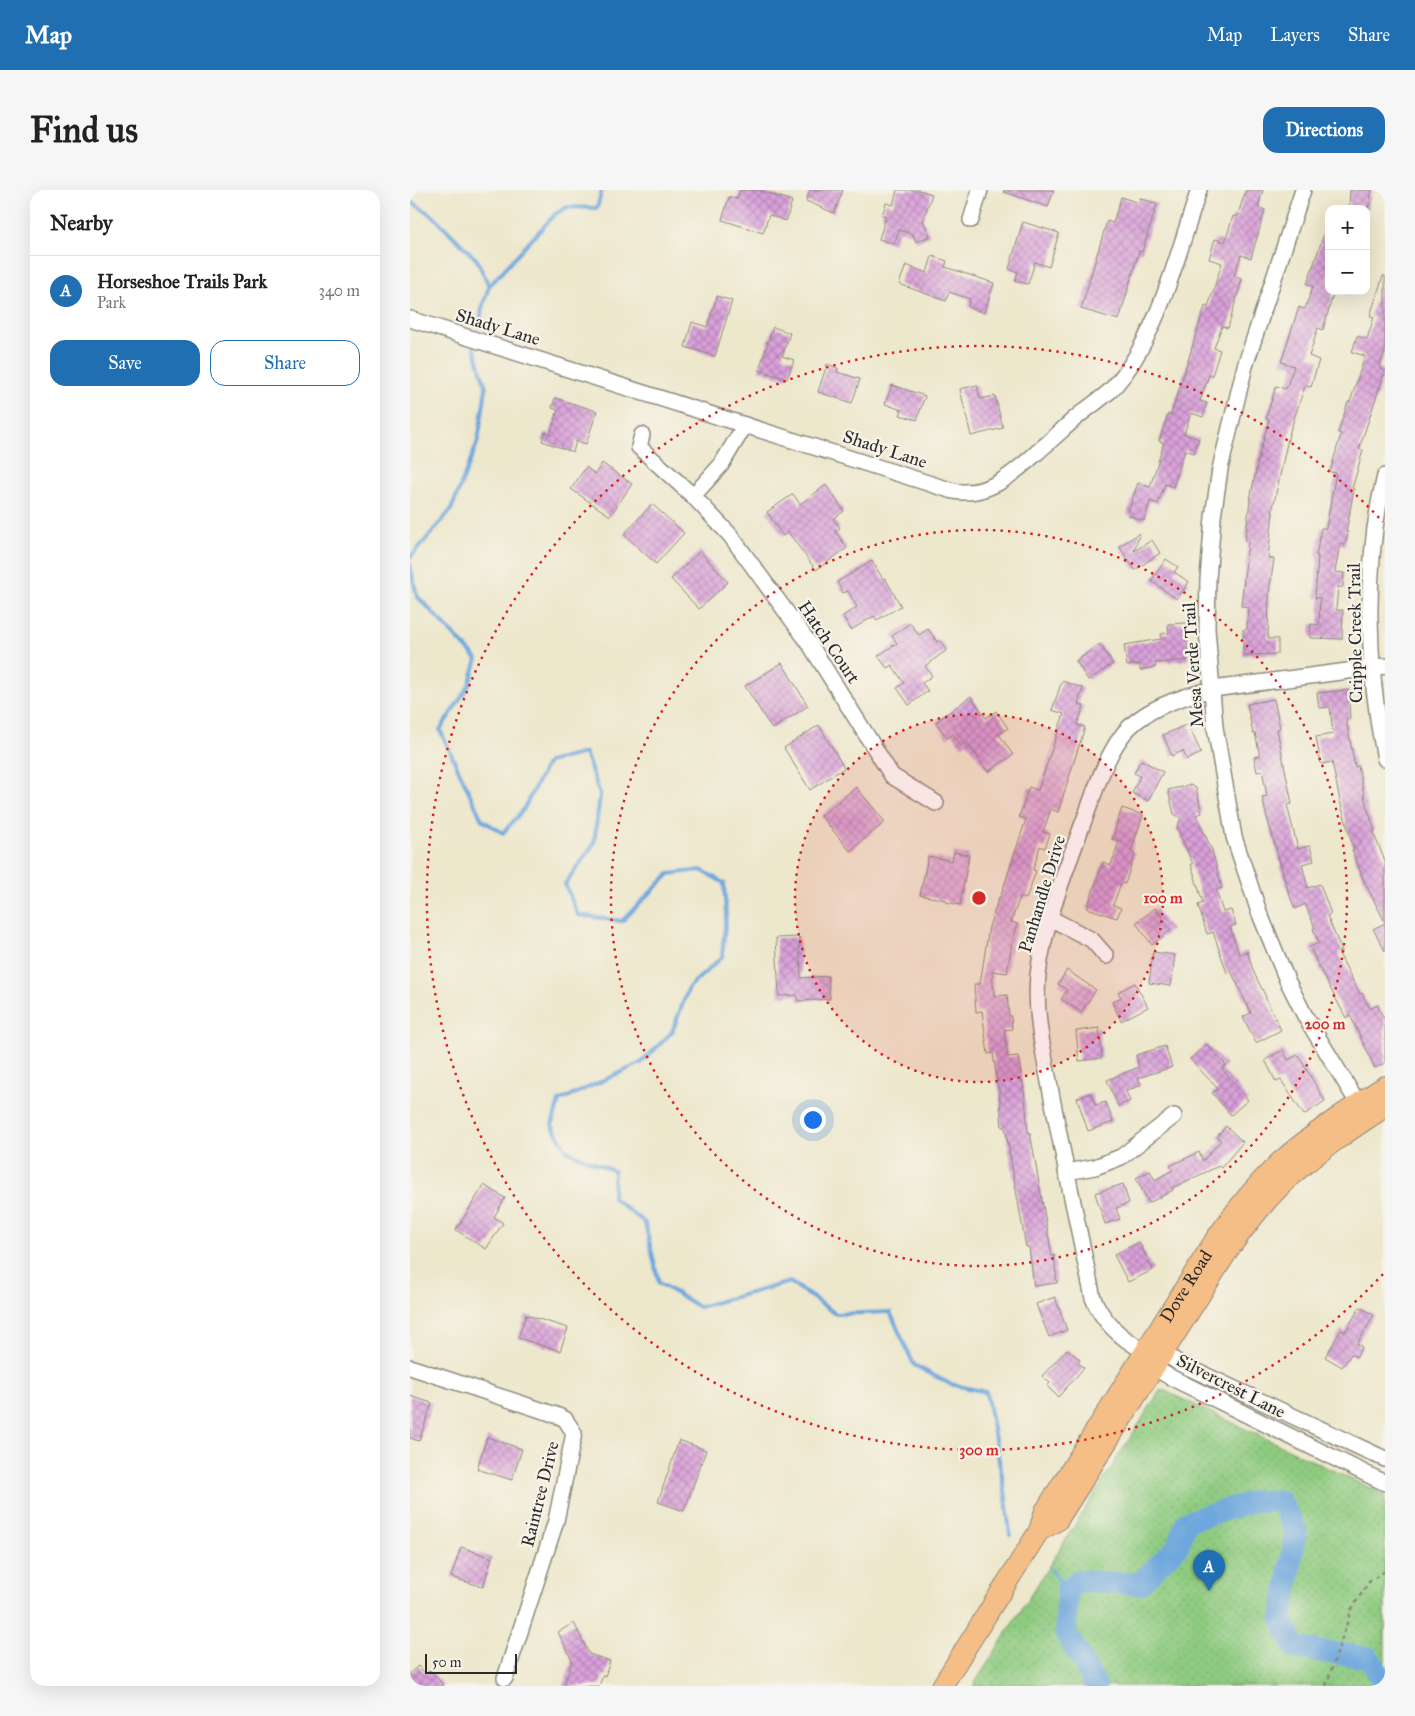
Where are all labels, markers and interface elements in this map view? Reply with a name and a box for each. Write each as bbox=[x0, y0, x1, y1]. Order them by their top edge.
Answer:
text: Map bbox=[25, 20, 72, 50]
text: Map bbox=[1207, 24, 1242, 46]
text: Layers bbox=[1270, 24, 1320, 46]
text: Share bbox=[1348, 24, 1390, 46]
button: Directions bbox=[1263, 107, 1385, 153]
text: Find us bbox=[30, 109, 138, 152]
map controls bbox=[1325, 205, 1370, 295]
button: + bbox=[1325, 205, 1370, 250]
text: Nearby bbox=[50, 210, 113, 236]
button: − bbox=[1325, 250, 1370, 295]
text: Horseshoe Trails Park bbox=[97, 270, 267, 293]
text: A bbox=[61, 281, 71, 300]
text: 340 m bbox=[318, 281, 360, 300]
text: Park bbox=[97, 293, 126, 312]
street label: Shady Lane bbox=[453, 304, 543, 350]
button: Save bbox=[50, 340, 200, 386]
button: Share bbox=[210, 340, 360, 386]
street label: Shady Lane bbox=[840, 425, 930, 473]
street label: Cripple Creek Trail bbox=[1343, 563, 1367, 703]
street label: Hatch Court bbox=[793, 596, 865, 688]
street label: Mesa Verde Trail bbox=[1178, 601, 1208, 729]
street label: Panhandle Drive bbox=[1014, 833, 1070, 955]
centre of rings bbox=[970, 889, 988, 907]
text: 100 m bbox=[1143, 889, 1183, 907]
text: 200 m bbox=[1305, 1015, 1346, 1033]
your location bbox=[800, 1107, 826, 1133]
street label: Dove Road bbox=[1155, 1246, 1217, 1327]
street label: Silvercrest Lane bbox=[1173, 1349, 1289, 1423]
street label: Raintree Drive bbox=[516, 1439, 564, 1549]
text: 300 m bbox=[959, 1441, 999, 1460]
pin: A bbox=[1193, 1550, 1225, 1591]
scale bar bbox=[425, 1651, 518, 1674]
text: 50 m bbox=[432, 1654, 461, 1671]

